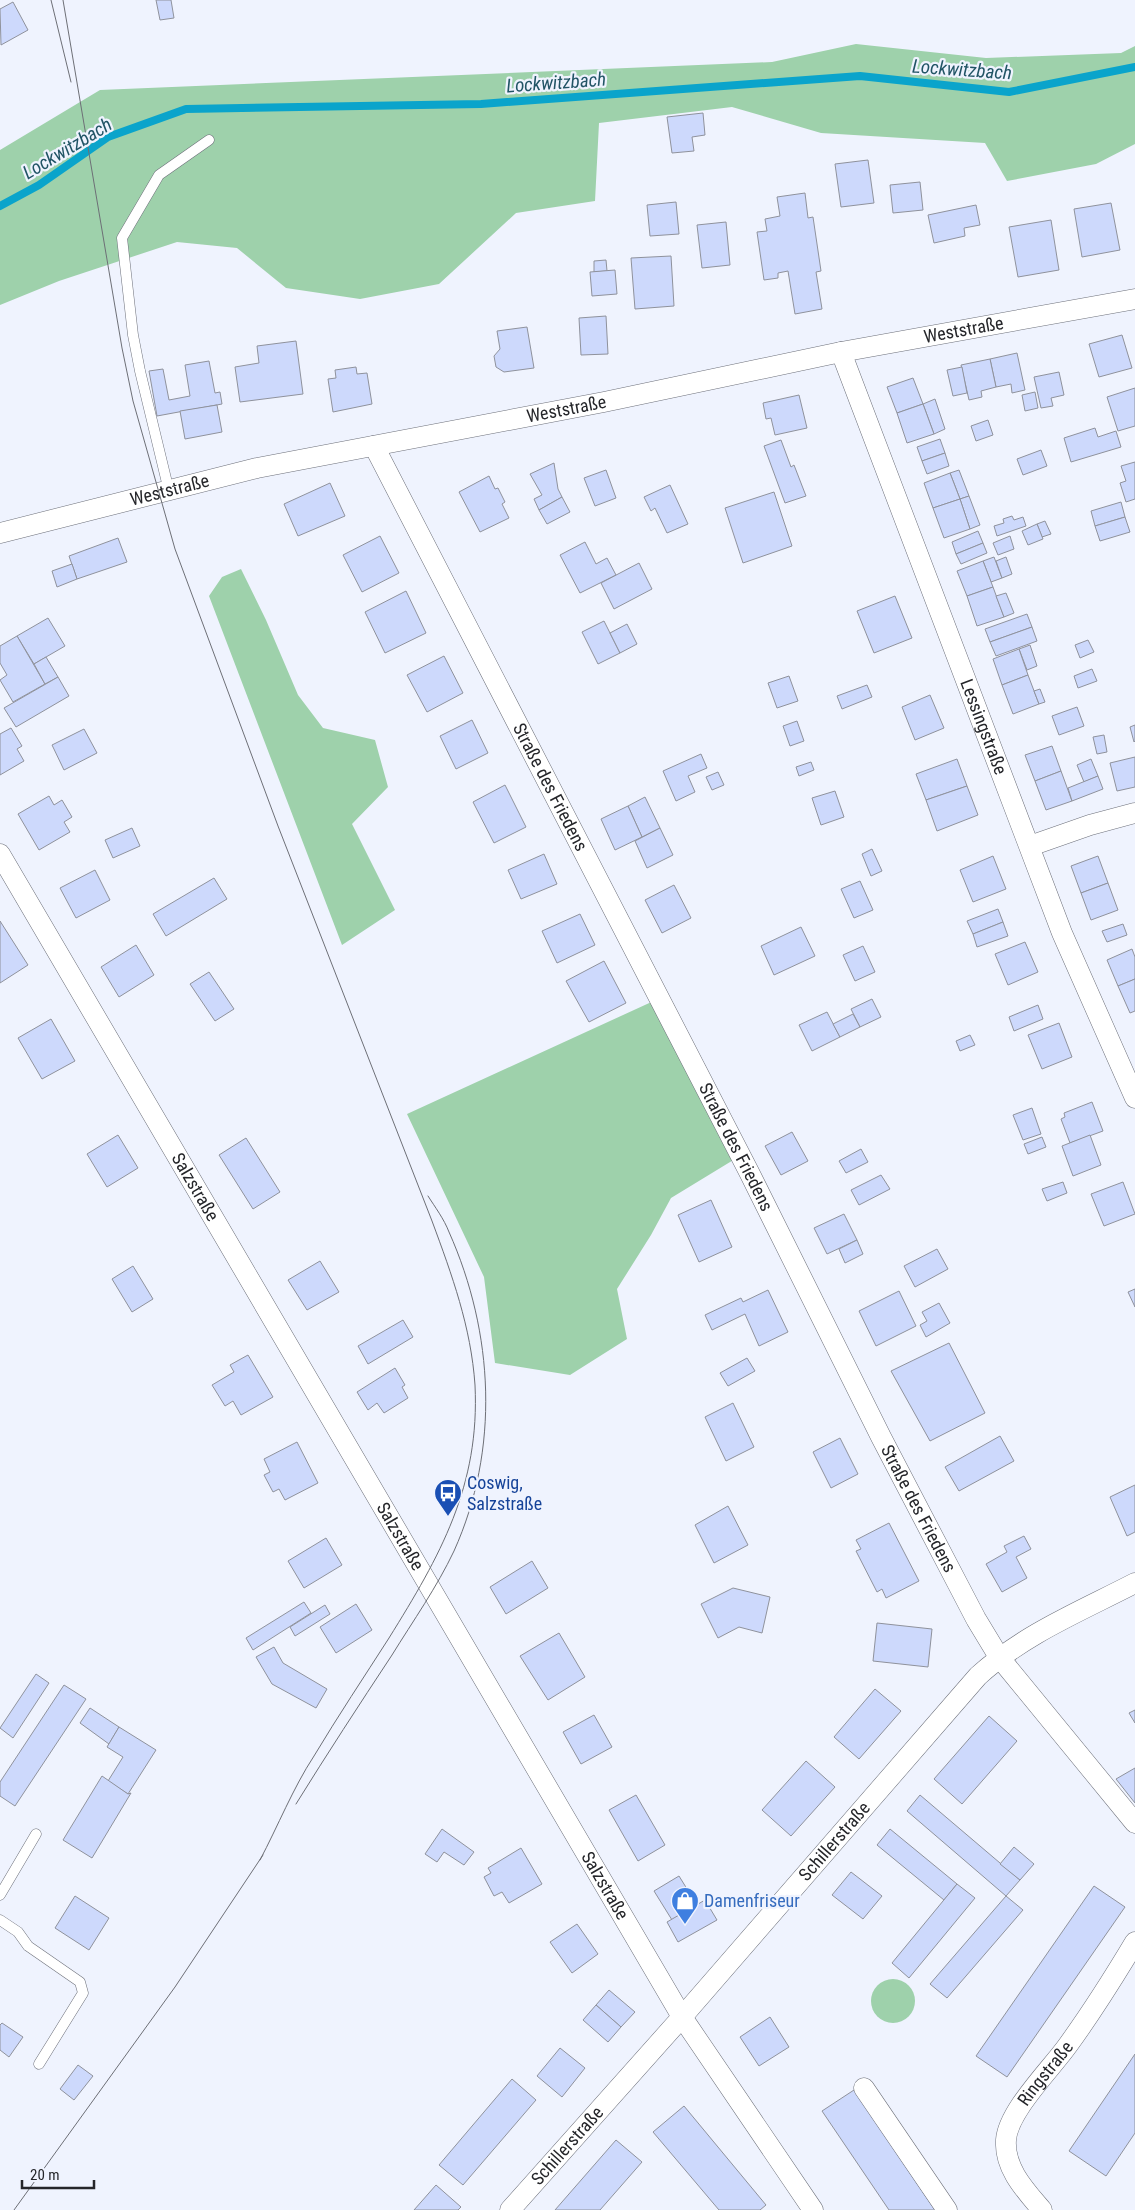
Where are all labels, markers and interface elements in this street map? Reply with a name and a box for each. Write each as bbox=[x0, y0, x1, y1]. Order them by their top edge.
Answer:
water label: Lockwitzbach bbox=[911, 55, 1013, 84]
water label: Lockwitzbach bbox=[505, 68, 607, 97]
water label: Lockwitzbach bbox=[19, 113, 116, 184]
street label: Weststraße bbox=[922, 312, 1005, 347]
street label: Weststraße bbox=[525, 391, 608, 427]
street label: Weststraße bbox=[128, 470, 211, 510]
street label: Lessingstraße bbox=[956, 676, 1012, 777]
street label: Straße des Friedens bbox=[509, 720, 592, 854]
street label: Straße des Friedens bbox=[695, 1079, 778, 1214]
street label: Salzstraße bbox=[168, 1149, 224, 1224]
street label: Straße des Friedens bbox=[877, 1441, 961, 1576]
place label: Coswig, Salzstraße bbox=[467, 1472, 542, 1514]
bus stop icon: Coswig, Salzstraße bbox=[433, 1478, 463, 1517]
street label: Salzstraße bbox=[372, 1498, 429, 1574]
street label: Schillerstraße bbox=[794, 1797, 874, 1885]
street label: Salzstraße bbox=[577, 1848, 634, 1923]
shop icon: Damenfriseur bbox=[670, 1886, 700, 1925]
place label: Damenfriseur bbox=[704, 1890, 800, 1911]
street label: Ringstraße bbox=[1013, 2037, 1077, 2110]
street label: Schillerstraße bbox=[526, 2102, 607, 2189]
scale bar bbox=[22, 2158, 95, 2190]
text: 20 m bbox=[30, 2166, 60, 2184]

